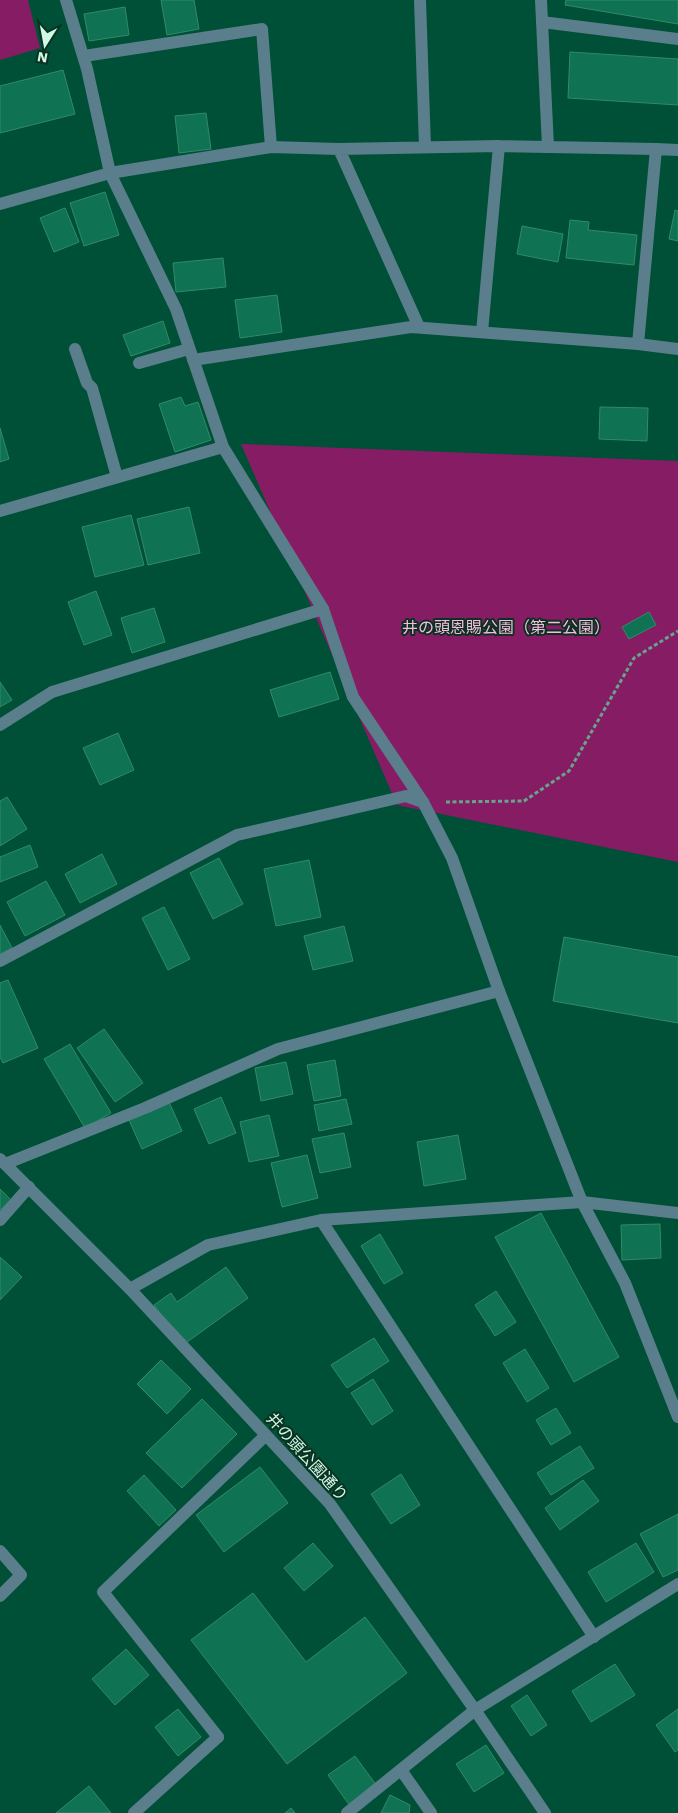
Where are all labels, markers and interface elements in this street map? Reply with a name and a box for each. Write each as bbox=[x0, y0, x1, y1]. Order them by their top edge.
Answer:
north arrow bbox=[20, 20, 70, 70]
text: N bbox=[36, 49, 49, 67]
park label: 井の頭恩賜公園（第二公園） bbox=[402, 618, 610, 637]
street label: 井の頭公園通り bbox=[262, 1409, 352, 1505]

